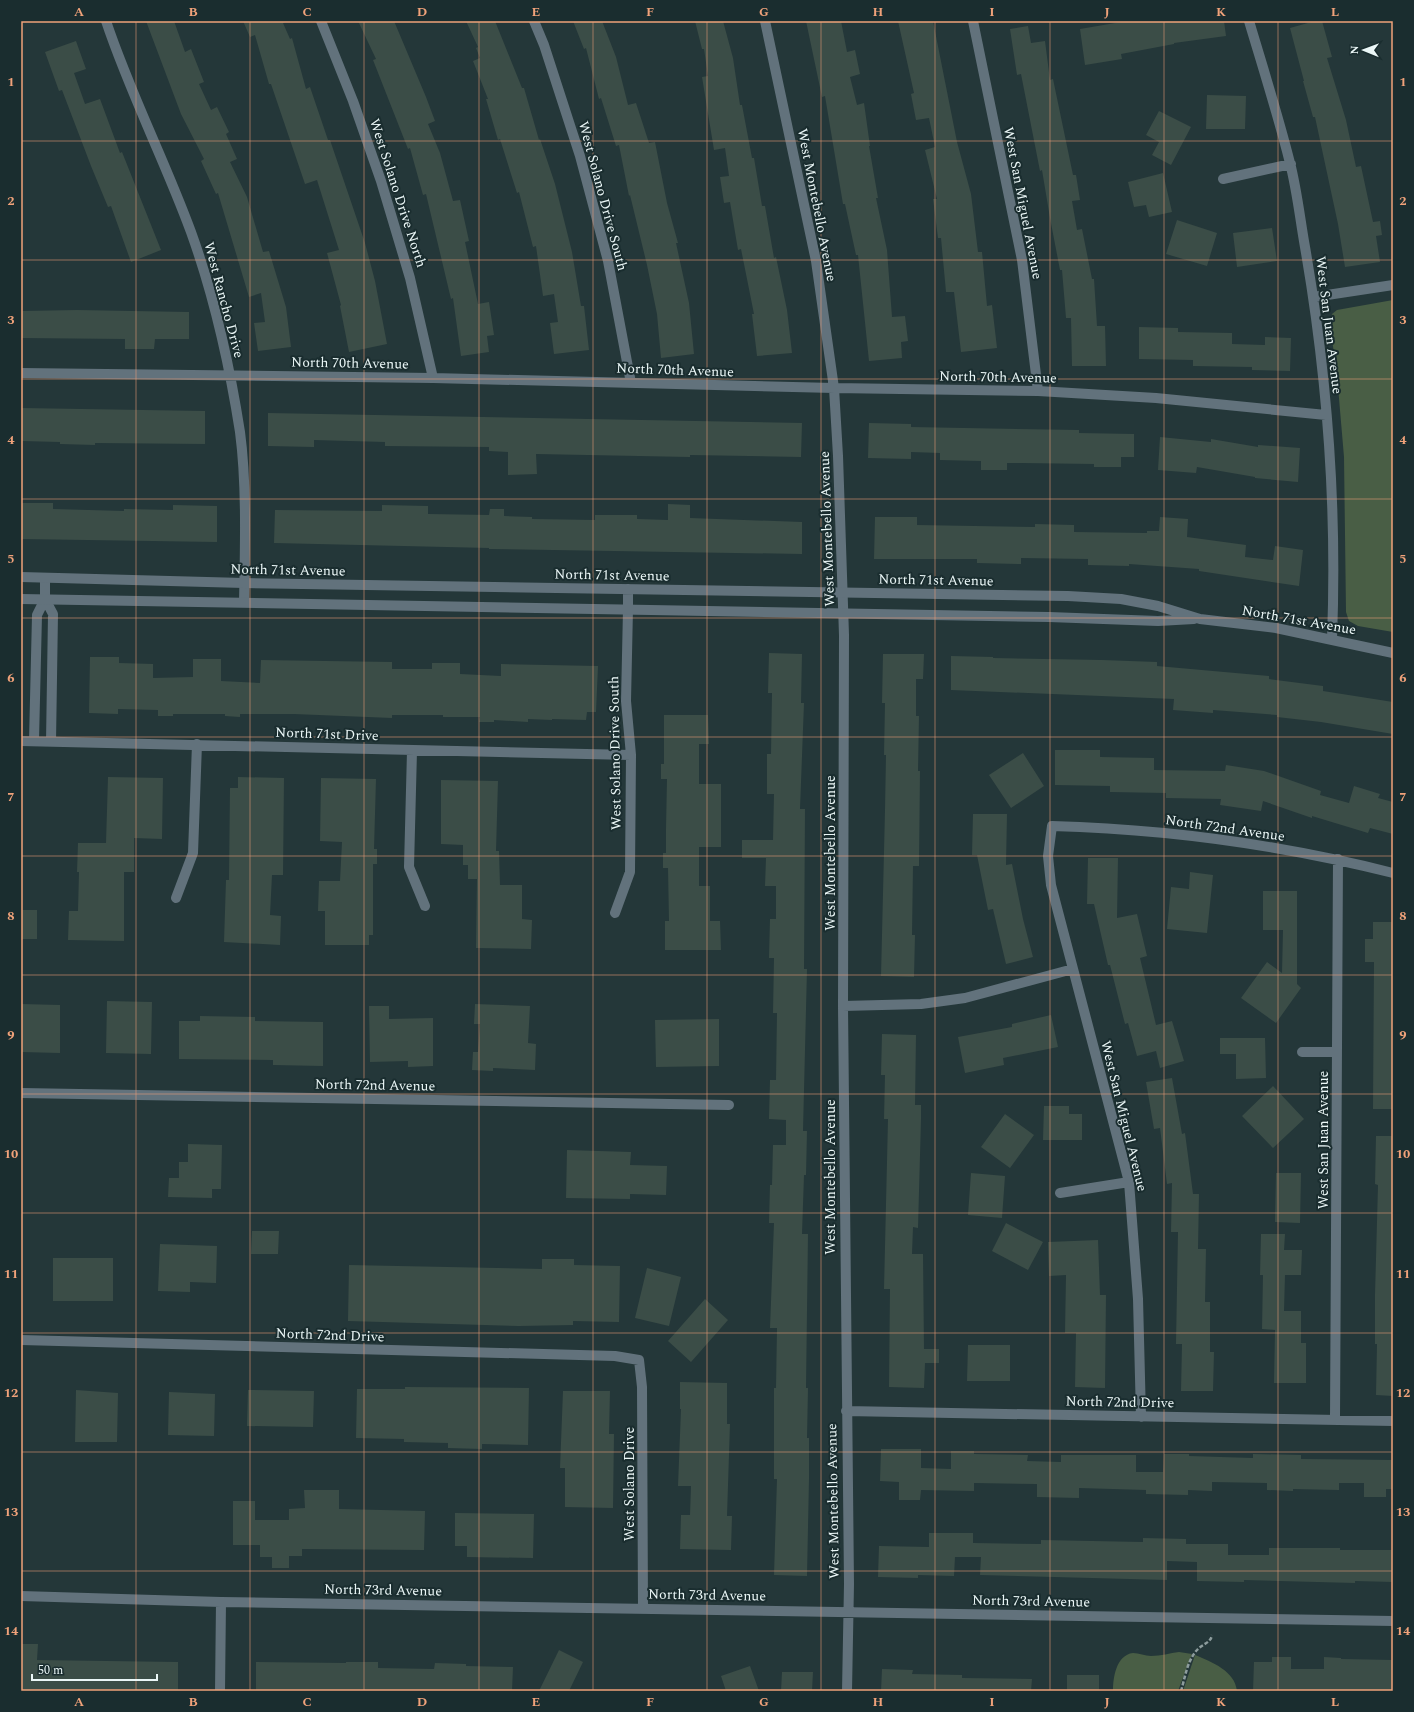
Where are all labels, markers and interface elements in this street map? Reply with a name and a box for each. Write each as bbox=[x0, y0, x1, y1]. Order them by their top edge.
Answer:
text: A bbox=[74, 2, 84, 22]
text: B bbox=[188, 2, 198, 22]
text: C bbox=[302, 2, 312, 22]
text: D bbox=[417, 2, 427, 22]
text: E bbox=[532, 2, 541, 22]
text: F bbox=[646, 2, 654, 22]
text: G bbox=[759, 2, 769, 22]
text: H bbox=[873, 2, 884, 22]
text: I bbox=[989, 2, 995, 22]
text: J bbox=[1104, 2, 1110, 22]
text: K bbox=[1216, 2, 1226, 22]
text: L bbox=[1331, 2, 1339, 22]
north arrow bbox=[1344, 30, 1384, 70]
text: N bbox=[1346, 45, 1363, 54]
text: 1 bbox=[7, 72, 15, 92]
text: 1 bbox=[1399, 72, 1407, 92]
street label: West Solano Drive North bbox=[364, 116, 432, 270]
street label: West Solano Drive South bbox=[573, 119, 633, 273]
street label: West San Miguel Avenue bbox=[998, 125, 1048, 281]
street label: West Montebello Avenue bbox=[792, 127, 842, 284]
text: 2 bbox=[7, 191, 15, 211]
text: 2 bbox=[1399, 191, 1407, 211]
street label: West Rancho Drive bbox=[198, 240, 250, 360]
street label: West San Juan Avenue bbox=[1310, 255, 1348, 395]
text: 3 bbox=[7, 310, 15, 330]
text: 3 bbox=[1399, 310, 1407, 330]
street label: North 70th Avenue bbox=[291, 351, 409, 375]
street label: North 70th Avenue bbox=[616, 357, 734, 383]
street label: North 70th Avenue bbox=[939, 365, 1057, 389]
text: 4 bbox=[7, 430, 15, 450]
text: 4 bbox=[1399, 430, 1407, 450]
street label: West Montebello Avenue bbox=[814, 451, 840, 607]
text: 5 bbox=[7, 549, 15, 569]
text: 5 bbox=[1399, 549, 1407, 569]
street label: North 71st Avenue bbox=[230, 558, 346, 582]
street label: North 71st Avenue bbox=[554, 563, 670, 587]
street label: North 71st Avenue bbox=[878, 568, 994, 592]
street label: North 71st Avenue bbox=[1240, 600, 1358, 640]
text: 6 bbox=[7, 668, 15, 688]
text: 6 bbox=[1399, 668, 1407, 688]
street label: West Solano Drive South bbox=[603, 676, 627, 830]
street label: North 71st Drive bbox=[275, 722, 379, 746]
street label: West Montebello Avenue bbox=[820, 775, 841, 931]
text: 7 bbox=[7, 787, 15, 807]
text: 7 bbox=[1399, 787, 1407, 807]
street label: North 72nd Avenue bbox=[1164, 809, 1286, 847]
text: 8 bbox=[7, 906, 15, 926]
text: 8 bbox=[1399, 906, 1407, 926]
text: 9 bbox=[7, 1025, 15, 1045]
text: 9 bbox=[1399, 1025, 1407, 1045]
street label: West San Miguel Avenue bbox=[1095, 1038, 1153, 1194]
street label: West San Juan Avenue bbox=[1313, 1070, 1334, 1209]
street label: North 72nd Avenue bbox=[315, 1073, 436, 1097]
street label: West Montebello Avenue bbox=[820, 1099, 841, 1255]
text: 10 bbox=[4, 1144, 18, 1164]
text: 10 bbox=[1396, 1144, 1410, 1164]
text: 11 bbox=[4, 1264, 18, 1284]
text: 11 bbox=[1396, 1264, 1410, 1284]
street label: North 72nd Drive bbox=[275, 1323, 385, 1347]
text: 12 bbox=[4, 1383, 18, 1403]
text: 12 bbox=[1396, 1383, 1410, 1403]
street label: North 72nd Drive bbox=[1065, 1391, 1175, 1413]
street label: West Montebello Avenue bbox=[821, 1423, 845, 1579]
street label: West Solano Drive bbox=[619, 1427, 640, 1541]
text: 13 bbox=[4, 1502, 18, 1522]
text: 13 bbox=[1396, 1502, 1410, 1522]
street label: North 73rd Avenue bbox=[324, 1578, 442, 1602]
street label: North 73rd Avenue bbox=[648, 1583, 766, 1607]
street label: North 73rd Avenue bbox=[972, 1589, 1090, 1613]
text: 14 bbox=[4, 1621, 19, 1641]
text: 14 bbox=[1396, 1621, 1411, 1641]
scale bar bbox=[32, 1656, 157, 1682]
text: 50 m bbox=[38, 1661, 63, 1680]
text: A bbox=[74, 1692, 84, 1712]
text: B bbox=[188, 1692, 198, 1712]
text: C bbox=[302, 1692, 312, 1712]
text: D bbox=[417, 1692, 427, 1712]
text: E bbox=[532, 1692, 541, 1712]
text: F bbox=[646, 1692, 654, 1712]
text: G bbox=[759, 1692, 769, 1712]
text: H bbox=[873, 1692, 884, 1712]
text: I bbox=[989, 1692, 995, 1712]
text: J bbox=[1104, 1692, 1110, 1712]
text: K bbox=[1216, 1692, 1226, 1712]
text: L bbox=[1331, 1692, 1339, 1712]

